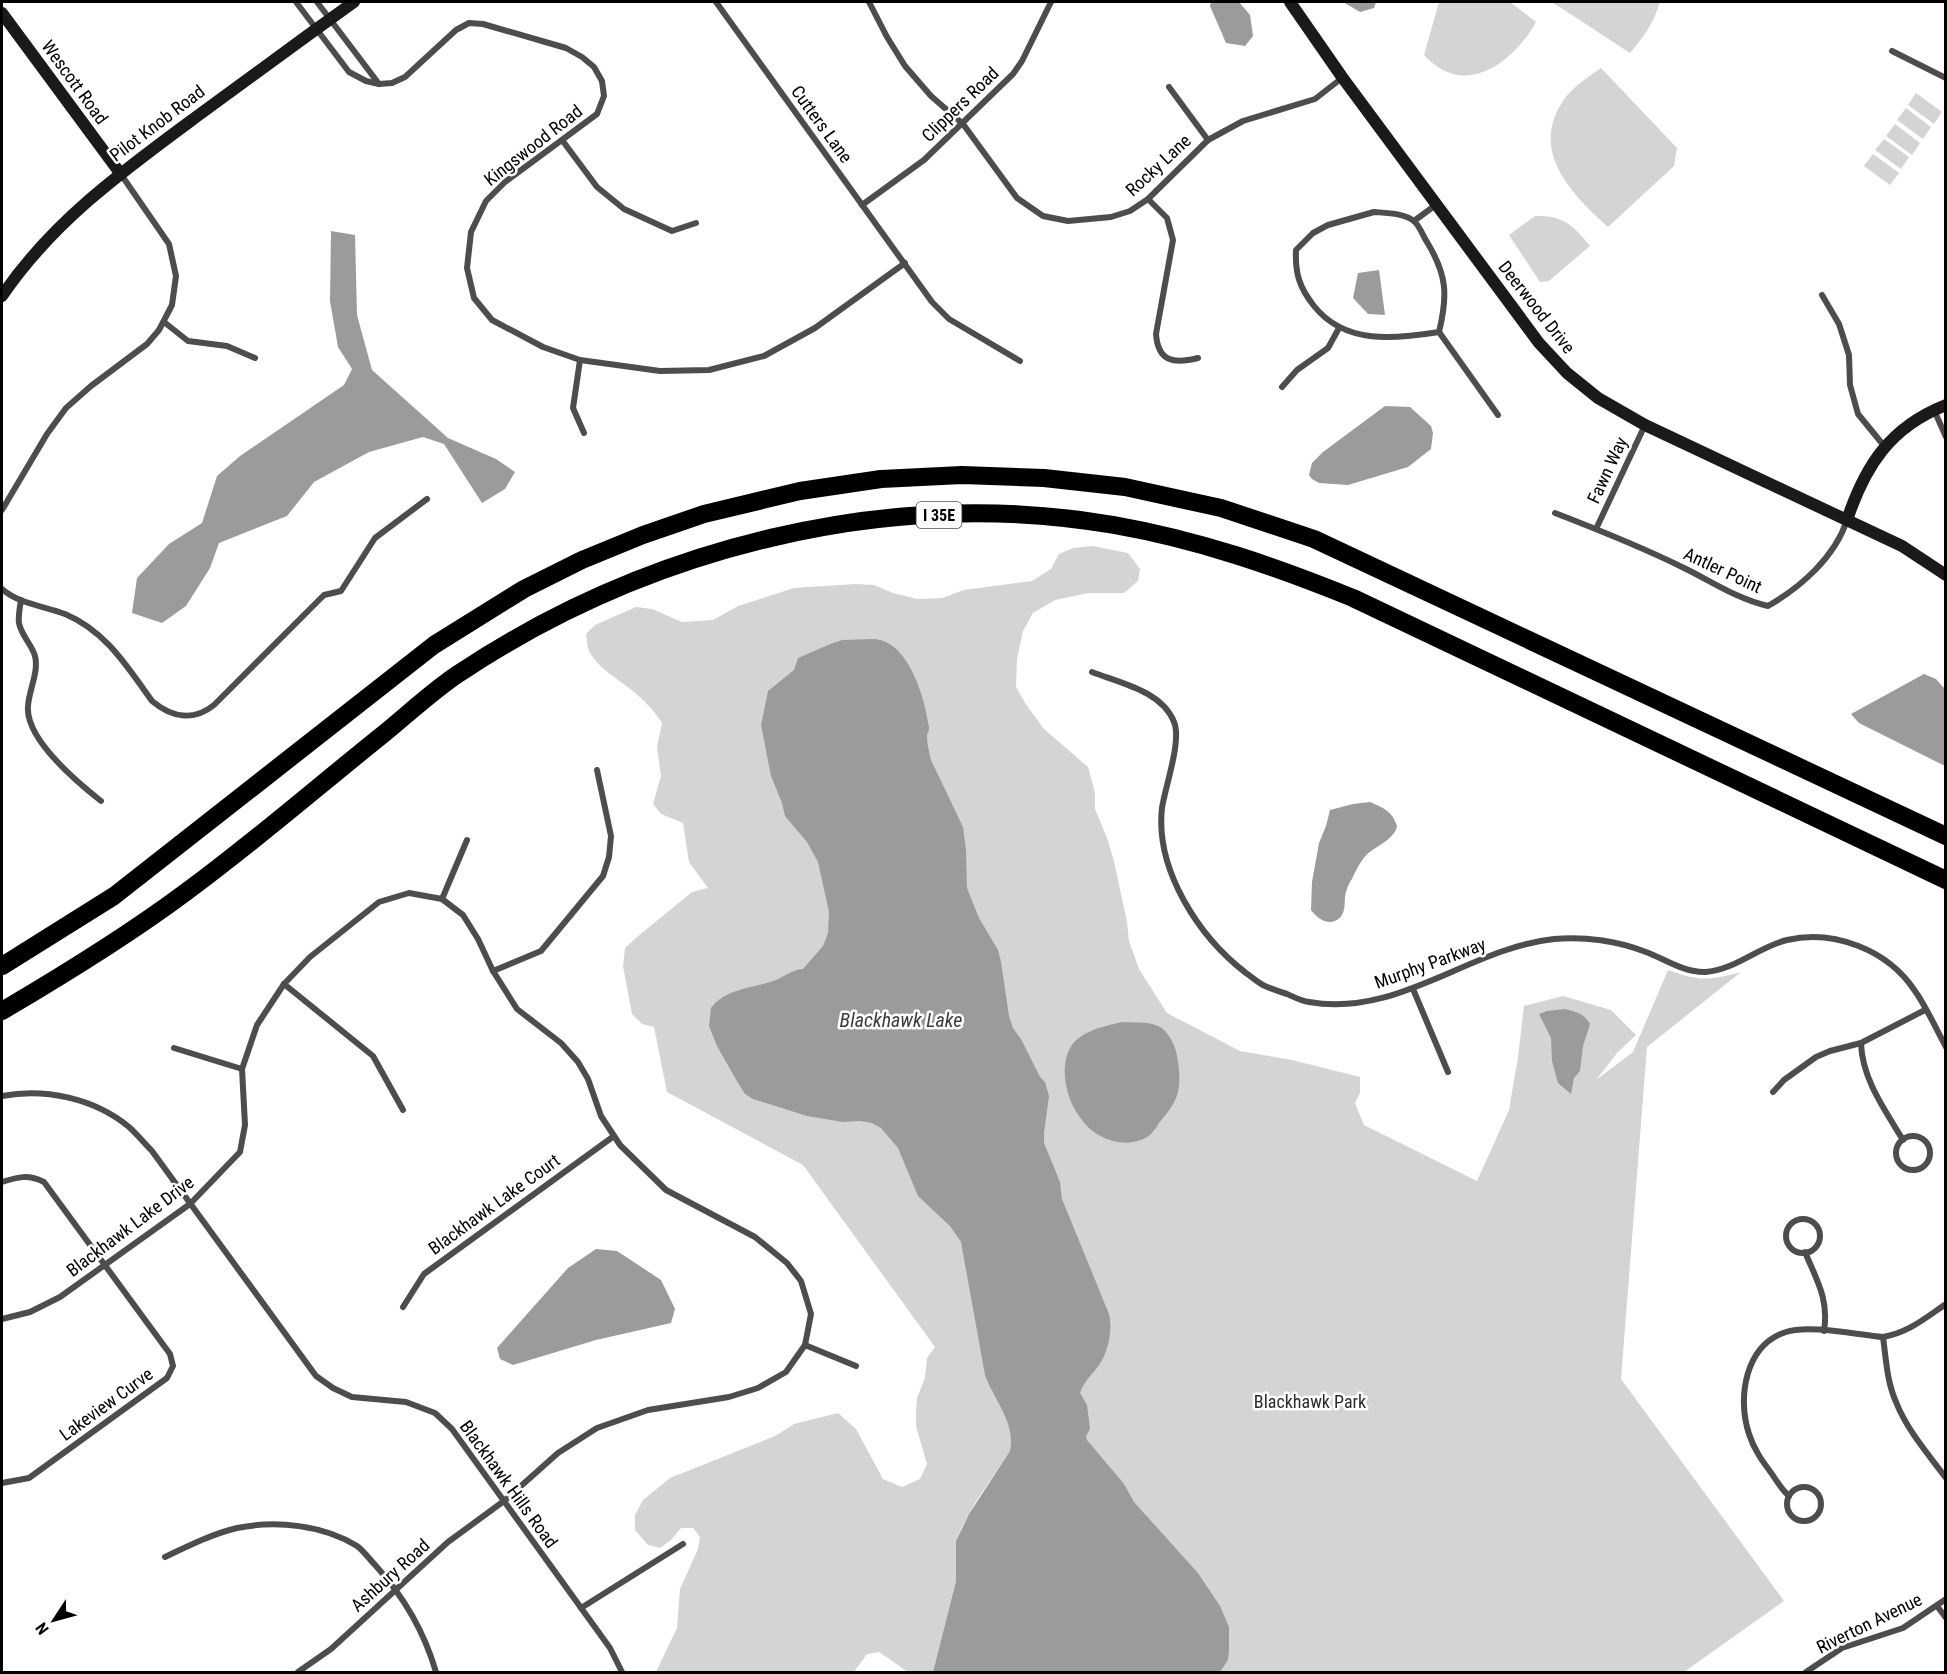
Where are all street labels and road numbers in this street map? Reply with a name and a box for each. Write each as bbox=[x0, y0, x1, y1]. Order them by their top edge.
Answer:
street label: Wescott Road bbox=[38, 36, 112, 128]
street label: Clippers Road bbox=[917, 62, 1003, 146]
street label: Pilot Knob Road bbox=[105, 81, 209, 165]
street label: Cutters Lane bbox=[787, 81, 857, 167]
street label: Kingswood Road bbox=[480, 100, 586, 190]
street label: Rocky Lane bbox=[1121, 130, 1195, 200]
street label: Deerwood Drive bbox=[1494, 257, 1580, 357]
street label: Fawn Way bbox=[1582, 433, 1632, 507]
road number: I 35E bbox=[916, 502, 962, 528]
street label: Antler Point bbox=[1681, 543, 1765, 597]
street label: Murphy Parkway bbox=[1372, 933, 1489, 993]
street label: Blackhawk Lake Court bbox=[424, 1149, 564, 1259]
street label: Blackhawk Lake Drive bbox=[62, 1171, 198, 1281]
street label: Lakeview Curve bbox=[55, 1363, 157, 1445]
street label: Blackhawk Hills Road bbox=[456, 1416, 562, 1552]
street label: Ashbury Road bbox=[346, 1534, 434, 1616]
street label: Riverton Avenue bbox=[1813, 1588, 1925, 1658]

